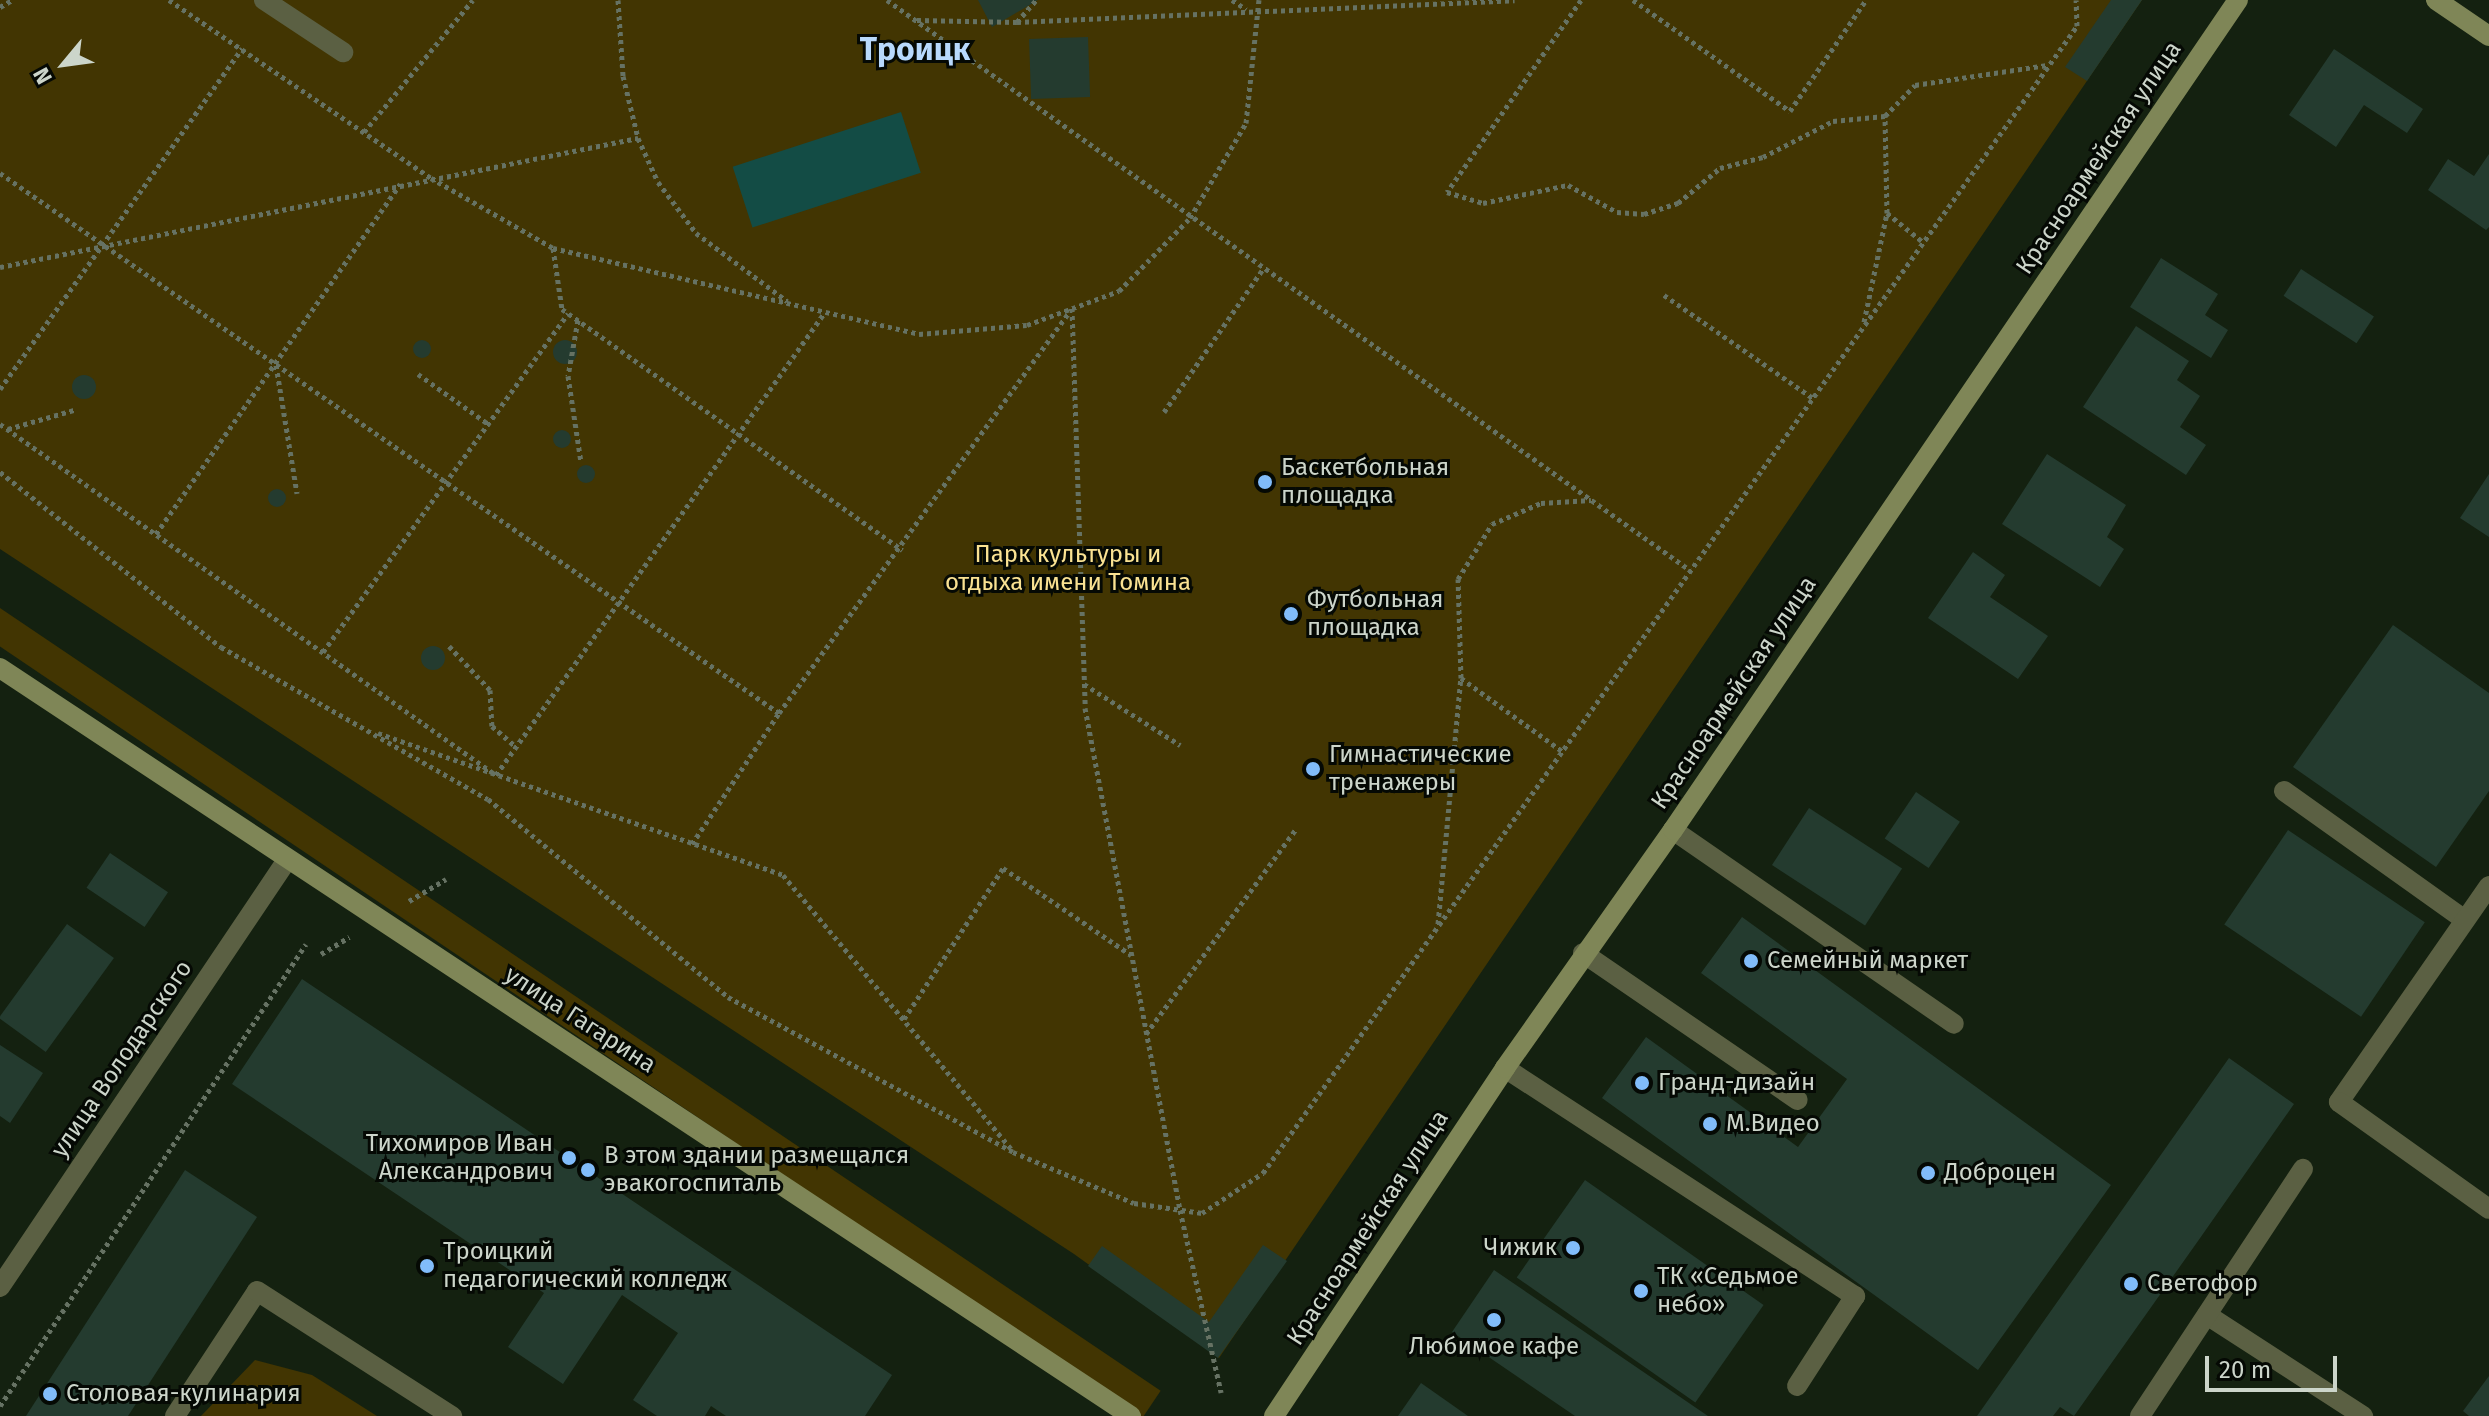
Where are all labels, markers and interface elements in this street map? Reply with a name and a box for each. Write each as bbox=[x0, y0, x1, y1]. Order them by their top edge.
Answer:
north arrow bbox=[24, 24, 104, 104]
district label: Троицк bbox=[860, 30, 970, 68]
street label: Красноармейская улица bbox=[2010, 36, 2188, 280]
text: N bbox=[27, 63, 58, 89]
place label: Баскетбольная площадка bbox=[1281, 454, 1449, 510]
marker: Баскетбольная площадка bbox=[1256, 473, 1274, 491]
park label: Парк культуры и отдыха имени Томина bbox=[945, 541, 1191, 597]
street label: Красноармейская улица bbox=[1645, 571, 1823, 815]
place label: Футбольная площадка bbox=[1307, 586, 1443, 642]
marker: Футбольная площадка bbox=[1282, 605, 1300, 623]
place label: Гимнастические тренажеры bbox=[1329, 741, 1511, 797]
marker: Гимнастические тренажеры bbox=[1304, 760, 1322, 778]
place label: Семейный маркет bbox=[1767, 947, 1968, 975]
marker: Семейный маркет bbox=[1742, 952, 1760, 970]
street label: улица Володарского bbox=[45, 955, 199, 1163]
street label: улица Гагарина bbox=[499, 960, 661, 1080]
place label: Гранд-дизайн bbox=[1658, 1069, 1815, 1097]
marker: Гранд-дизайн bbox=[1633, 1074, 1651, 1092]
street label: Красноармейская улица bbox=[1281, 1105, 1455, 1351]
place label: М.Видео bbox=[1726, 1110, 1820, 1138]
marker: М.Видео bbox=[1701, 1115, 1719, 1133]
place label: Тихомиров Иван Александрович bbox=[366, 1130, 553, 1186]
place label: В этом здании размещался эвакогоспиталь bbox=[604, 1142, 909, 1198]
marker: Тихомиров Иван Александрович bbox=[560, 1149, 578, 1167]
place label: Доброцен bbox=[1944, 1159, 2056, 1187]
marker: В этом здании размещался эвакогоспиталь bbox=[579, 1161, 597, 1179]
marker: Доброцен bbox=[1919, 1164, 1937, 1182]
place label: Чижик bbox=[1484, 1234, 1557, 1262]
place label: Троицкий педагогический колледж bbox=[443, 1238, 727, 1294]
marker: Чижик bbox=[1564, 1239, 1582, 1257]
marker: Троицкий педагогический колледж bbox=[418, 1257, 436, 1275]
place label: ТК «Седьмое небо» bbox=[1657, 1263, 1798, 1319]
place label: Светофор bbox=[2147, 1270, 2258, 1298]
marker: Светофор bbox=[2122, 1275, 2140, 1293]
marker: ТК «Седьмое небо» bbox=[1632, 1282, 1650, 1300]
marker: Любимое кафе bbox=[1485, 1311, 1503, 1329]
place label: Любимое кафе bbox=[1409, 1333, 1579, 1361]
scale bar bbox=[2209, 1340, 2341, 1390]
text: 20 m bbox=[2219, 1356, 2271, 1384]
place label: Столовая-кулинария bbox=[66, 1380, 301, 1408]
marker: Столовая-кулинария bbox=[41, 1385, 59, 1403]

